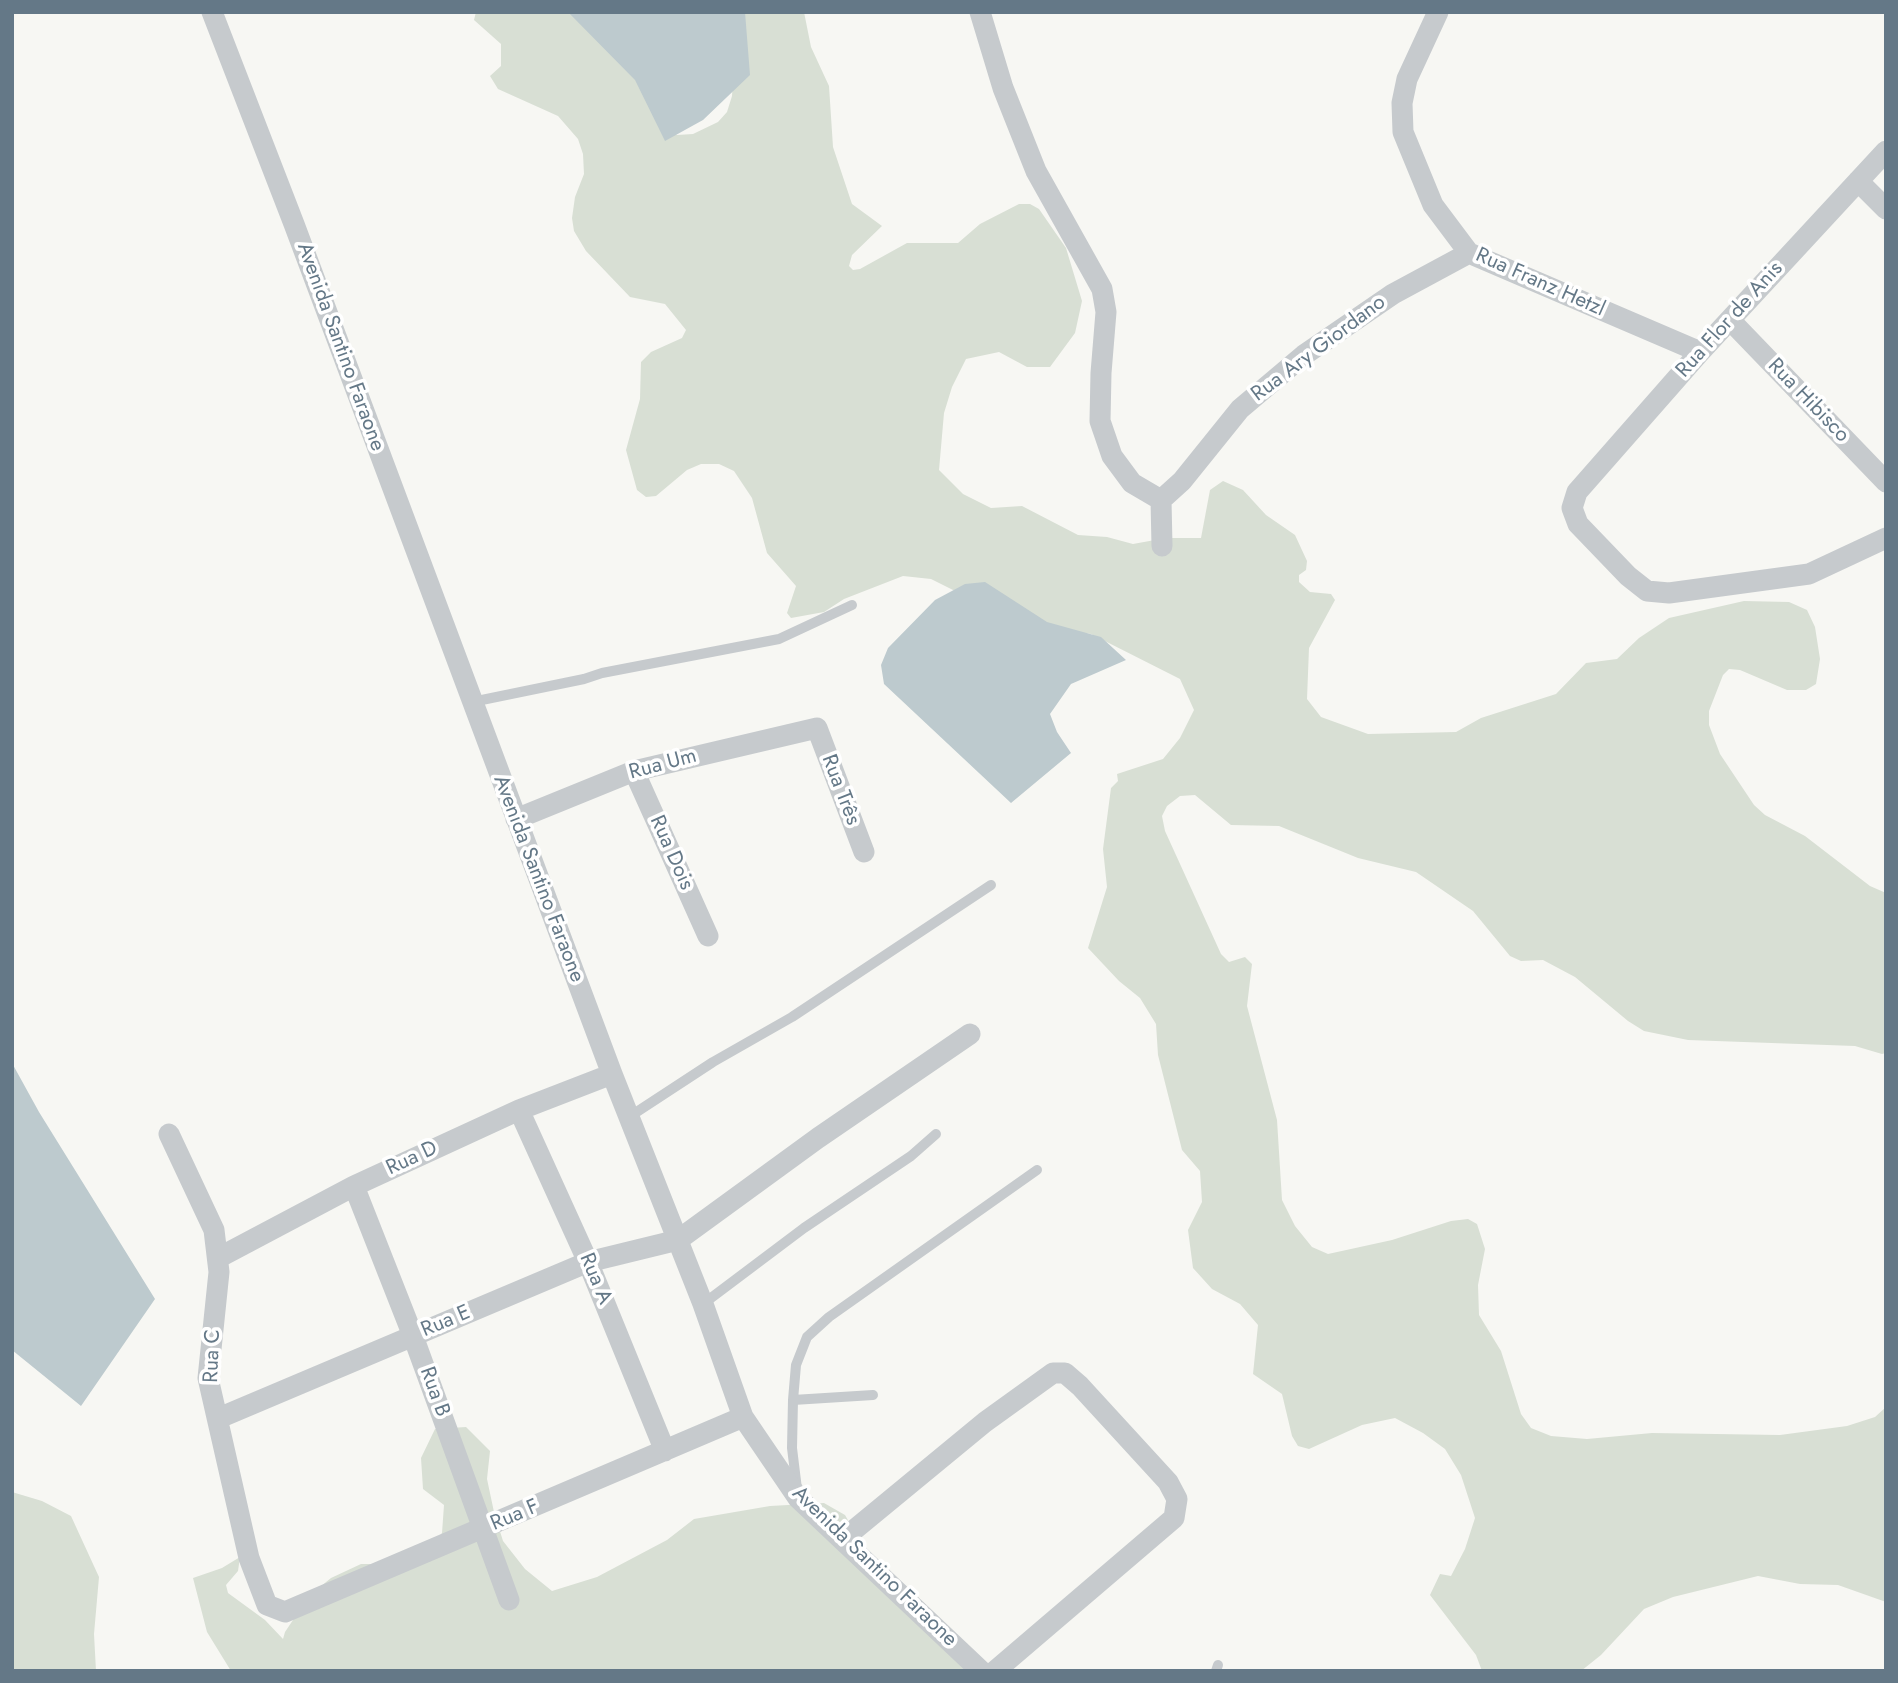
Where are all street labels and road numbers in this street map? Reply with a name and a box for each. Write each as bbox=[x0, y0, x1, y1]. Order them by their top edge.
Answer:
street label: Avenida Santino Faraone bbox=[291, 239, 389, 455]
street label: Rua Franz Hetzl bbox=[1471, 243, 1609, 323]
street label: Rua Flor de Anis bbox=[1671, 257, 1789, 383]
street label: Rua Ary Giordano bbox=[1247, 290, 1391, 408]
street label: Rua Hibisco bbox=[1762, 354, 1854, 448]
street label: Rua Um bbox=[627, 744, 699, 786]
street label: Rua Três bbox=[815, 751, 865, 829]
street label: Avenida Santino Faraone bbox=[487, 772, 589, 986]
street label: Rua Dois bbox=[643, 812, 699, 894]
street label: Rua D bbox=[382, 1136, 442, 1182]
street label: Rua A bbox=[573, 1250, 617, 1308]
street label: Rua E bbox=[418, 1300, 474, 1344]
street label: Rua C bbox=[199, 1329, 227, 1383]
street label: Rua B bbox=[413, 1364, 455, 1420]
street label: Avenida Santino Faraone bbox=[786, 1482, 962, 1652]
street label: Rua F bbox=[487, 1495, 543, 1537]

